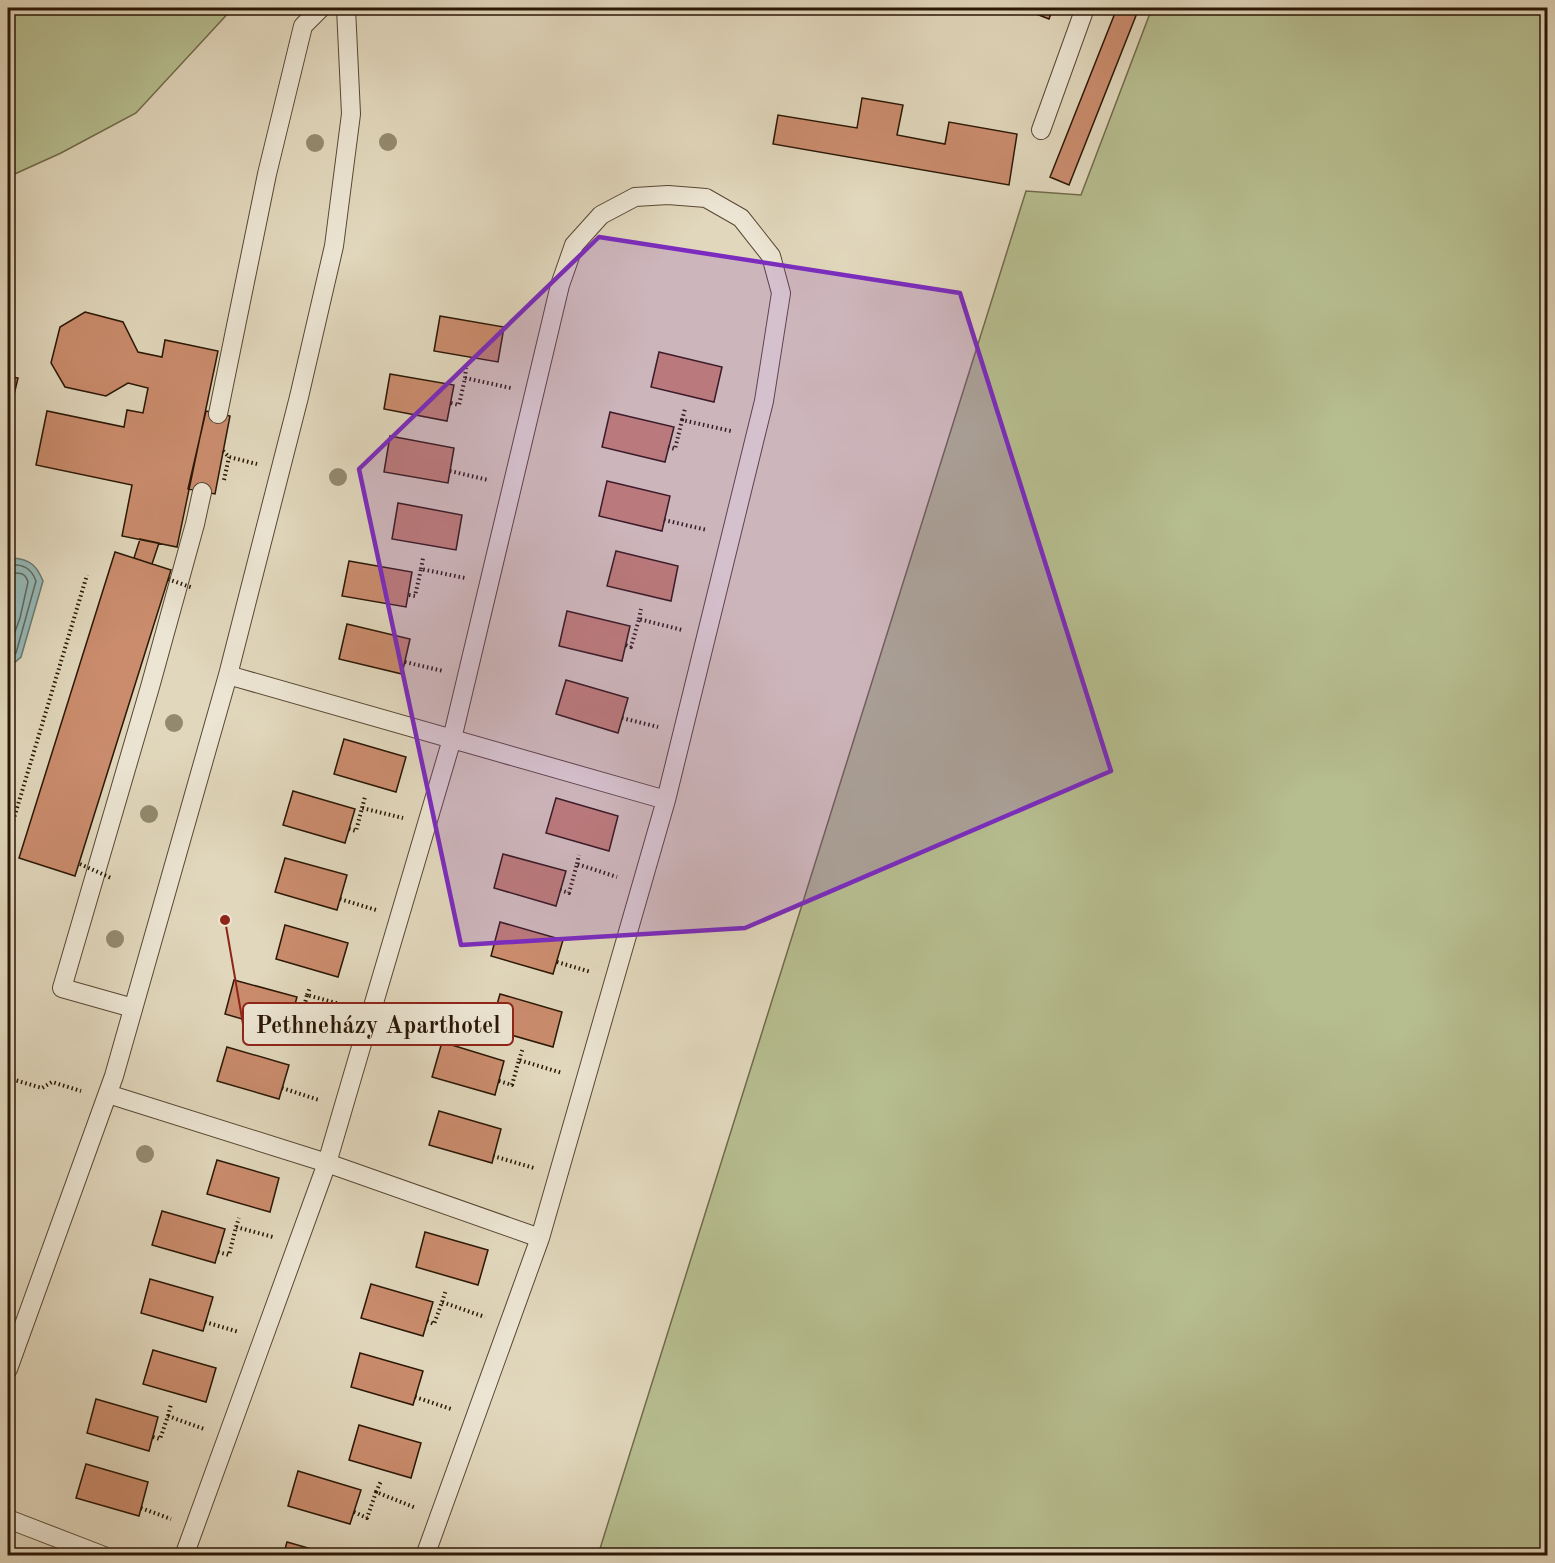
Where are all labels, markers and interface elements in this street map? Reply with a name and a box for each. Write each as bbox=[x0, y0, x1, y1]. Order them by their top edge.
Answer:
callout: Pethneházy Aparthotel bbox=[243, 1003, 513, 1045]
text: Pethneházy Aparthotel bbox=[255, 1015, 501, 1039]

